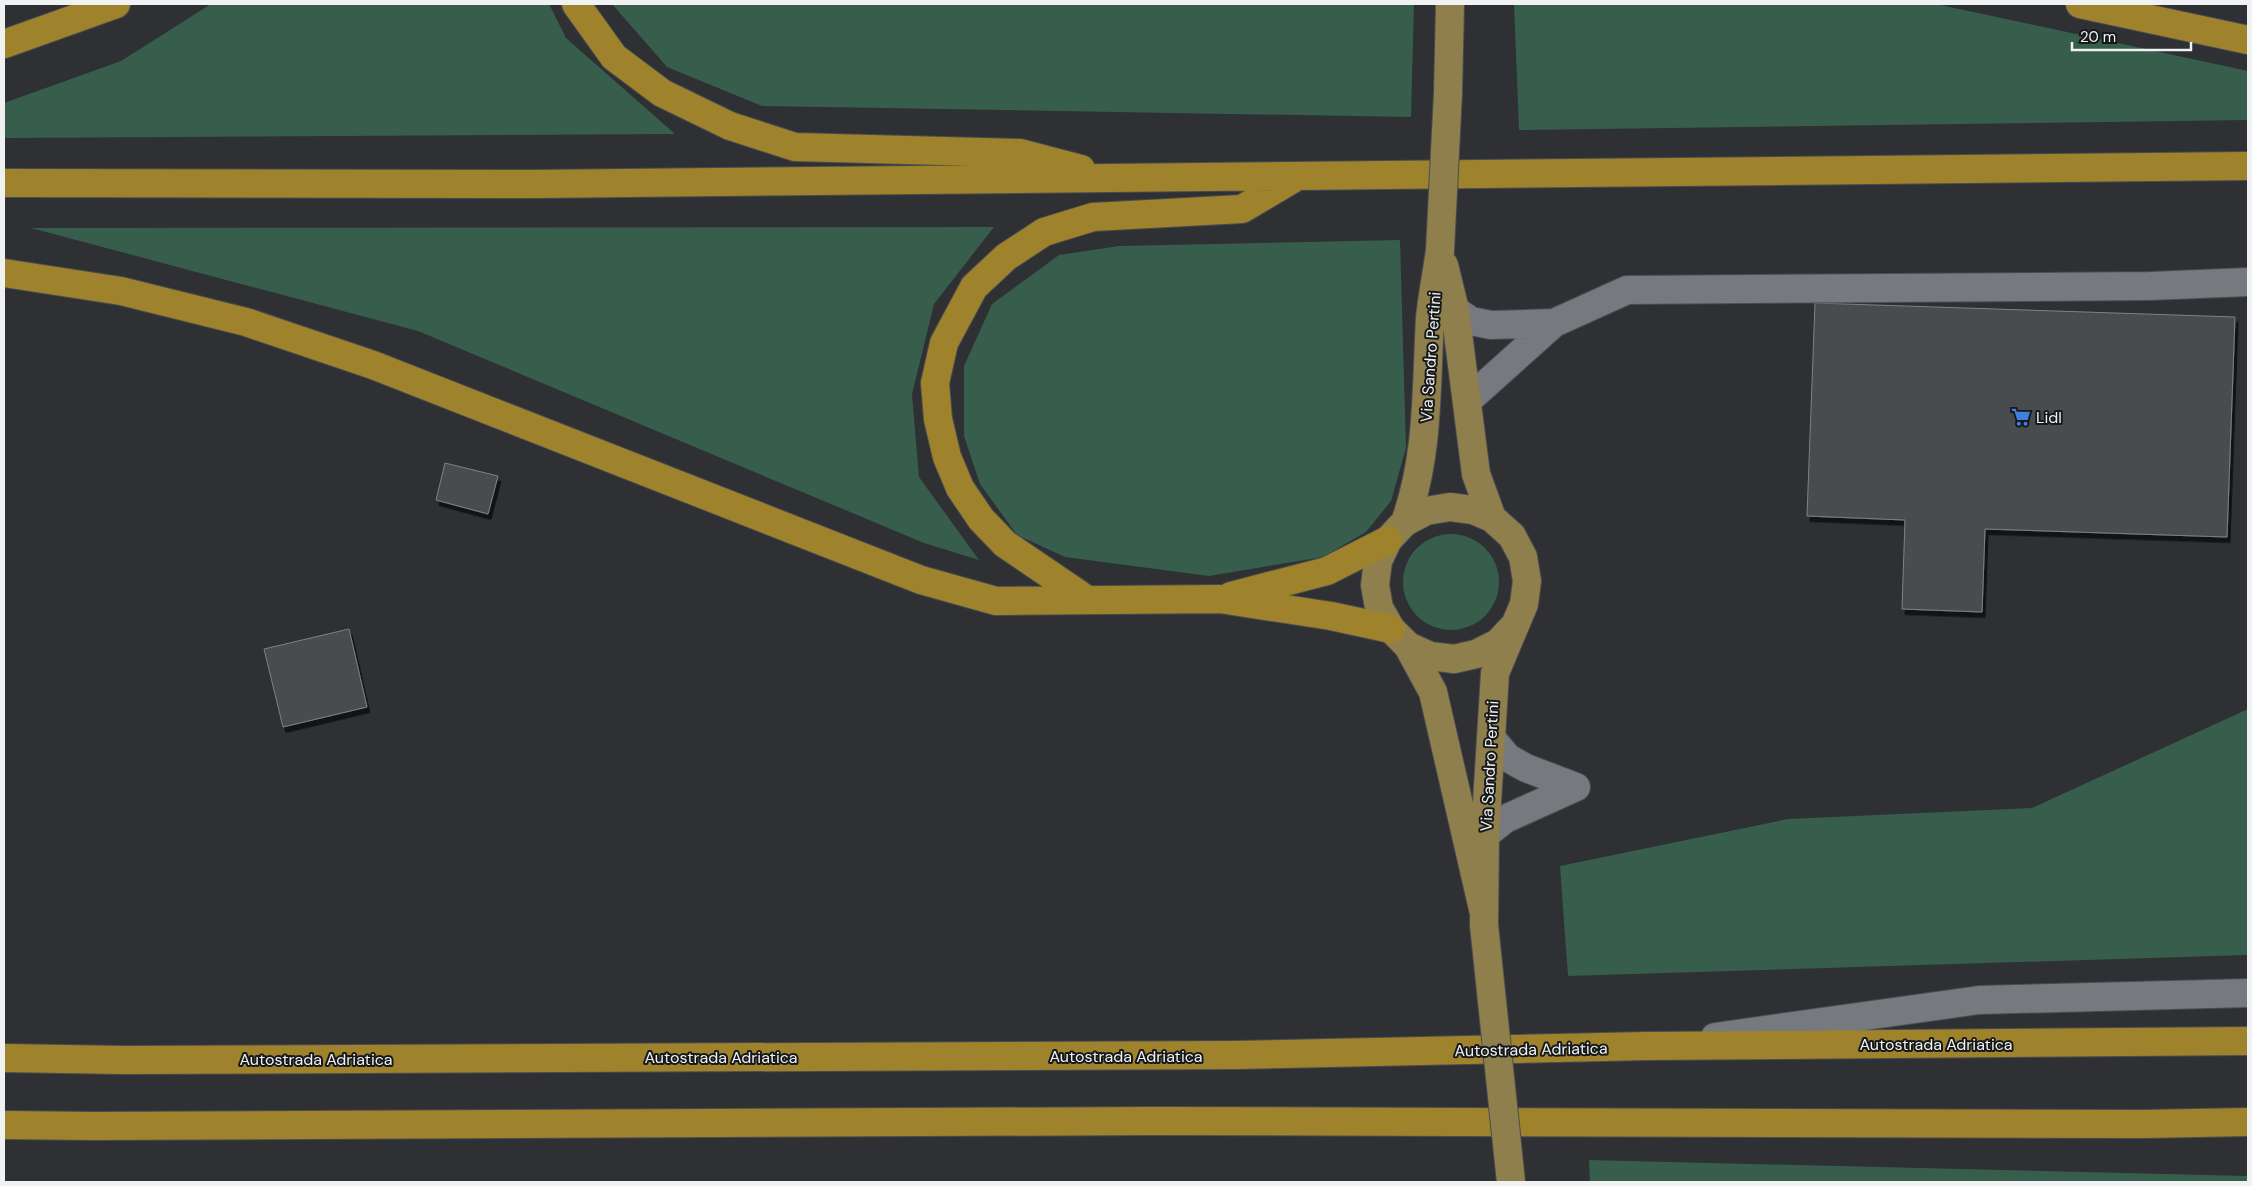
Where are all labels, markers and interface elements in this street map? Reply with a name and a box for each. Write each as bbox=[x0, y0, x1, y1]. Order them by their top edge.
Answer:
scale bar bbox=[2072, 20, 2191, 52]
text: 20 m bbox=[2080, 27, 2116, 47]
street label: Via Sandro Pertini bbox=[1415, 291, 1446, 423]
supermarket icon: Lidl bbox=[2010, 406, 2032, 428]
place label: Lidl bbox=[2036, 407, 2062, 428]
street label: Via Sandro Pertini bbox=[1476, 700, 1503, 832]
street label: Autostrada Adriatica bbox=[1859, 1034, 2013, 1055]
street label: Autostrada Adriatica bbox=[1454, 1038, 1608, 1061]
street label: Autostrada Adriatica bbox=[1049, 1046, 1203, 1067]
street label: Autostrada Adriatica bbox=[644, 1047, 798, 1068]
street label: Autostrada Adriatica bbox=[239, 1049, 393, 1070]

